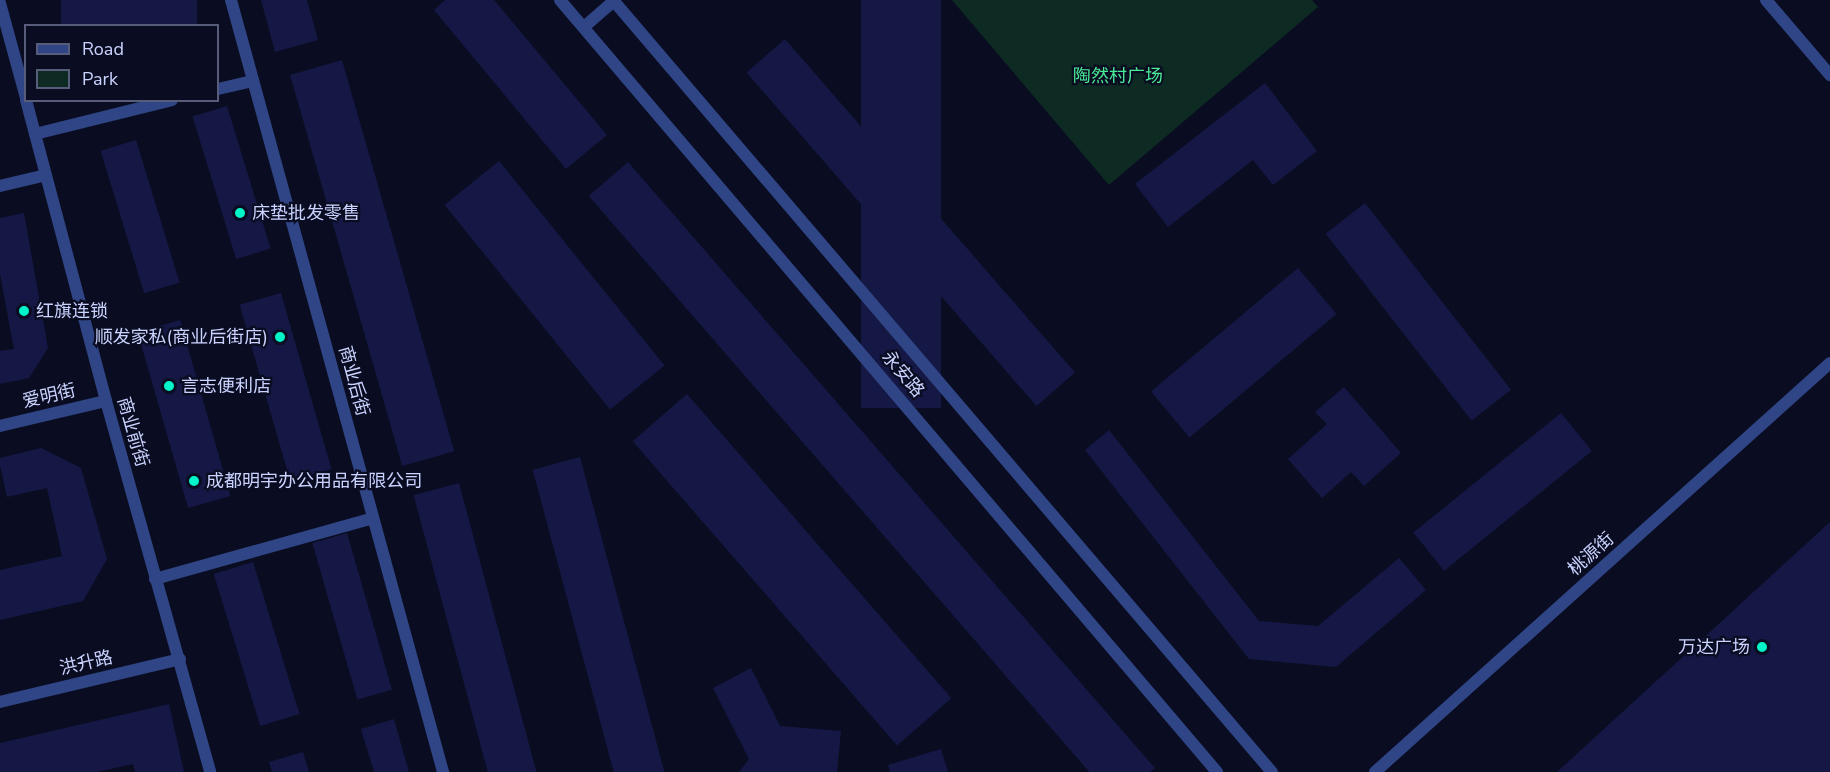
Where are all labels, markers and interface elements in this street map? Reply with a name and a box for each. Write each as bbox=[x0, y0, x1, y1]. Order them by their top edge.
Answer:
legend bbox=[24, 24, 219, 102]
text: Road bbox=[82, 37, 124, 61]
park label: 陶然村广场 bbox=[1073, 65, 1163, 87]
text: Park bbox=[82, 67, 118, 91]
place label: 床垫批发零售 bbox=[252, 202, 360, 224]
marker: 床垫批发零售 bbox=[233, 206, 247, 220]
place label: 红旗连锁 bbox=[36, 300, 108, 322]
marker: 红旗连锁 bbox=[17, 304, 31, 318]
place label: 顺发家私(商业后街店) bbox=[95, 326, 268, 348]
marker: 顺发家私(商业后街店) bbox=[273, 330, 287, 344]
street label: 商业后街 bbox=[334, 343, 374, 419]
street label: 永安路 bbox=[877, 346, 929, 402]
place label: 言志便利店 bbox=[181, 375, 271, 397]
street label: 爱明街 bbox=[20, 379, 78, 413]
marker: 言志便利店 bbox=[162, 379, 176, 393]
street label: 商业前街 bbox=[113, 394, 153, 470]
place label: 成都明宇办公用品有限公司 bbox=[206, 470, 422, 492]
marker: 成都明宇办公用品有限公司 bbox=[187, 474, 201, 488]
street label: 桃源街 bbox=[1564, 528, 1618, 580]
place label: 万达广场 bbox=[1678, 636, 1750, 658]
marker: 万达广场 bbox=[1755, 640, 1769, 654]
street label: 洪升路 bbox=[57, 646, 115, 680]

